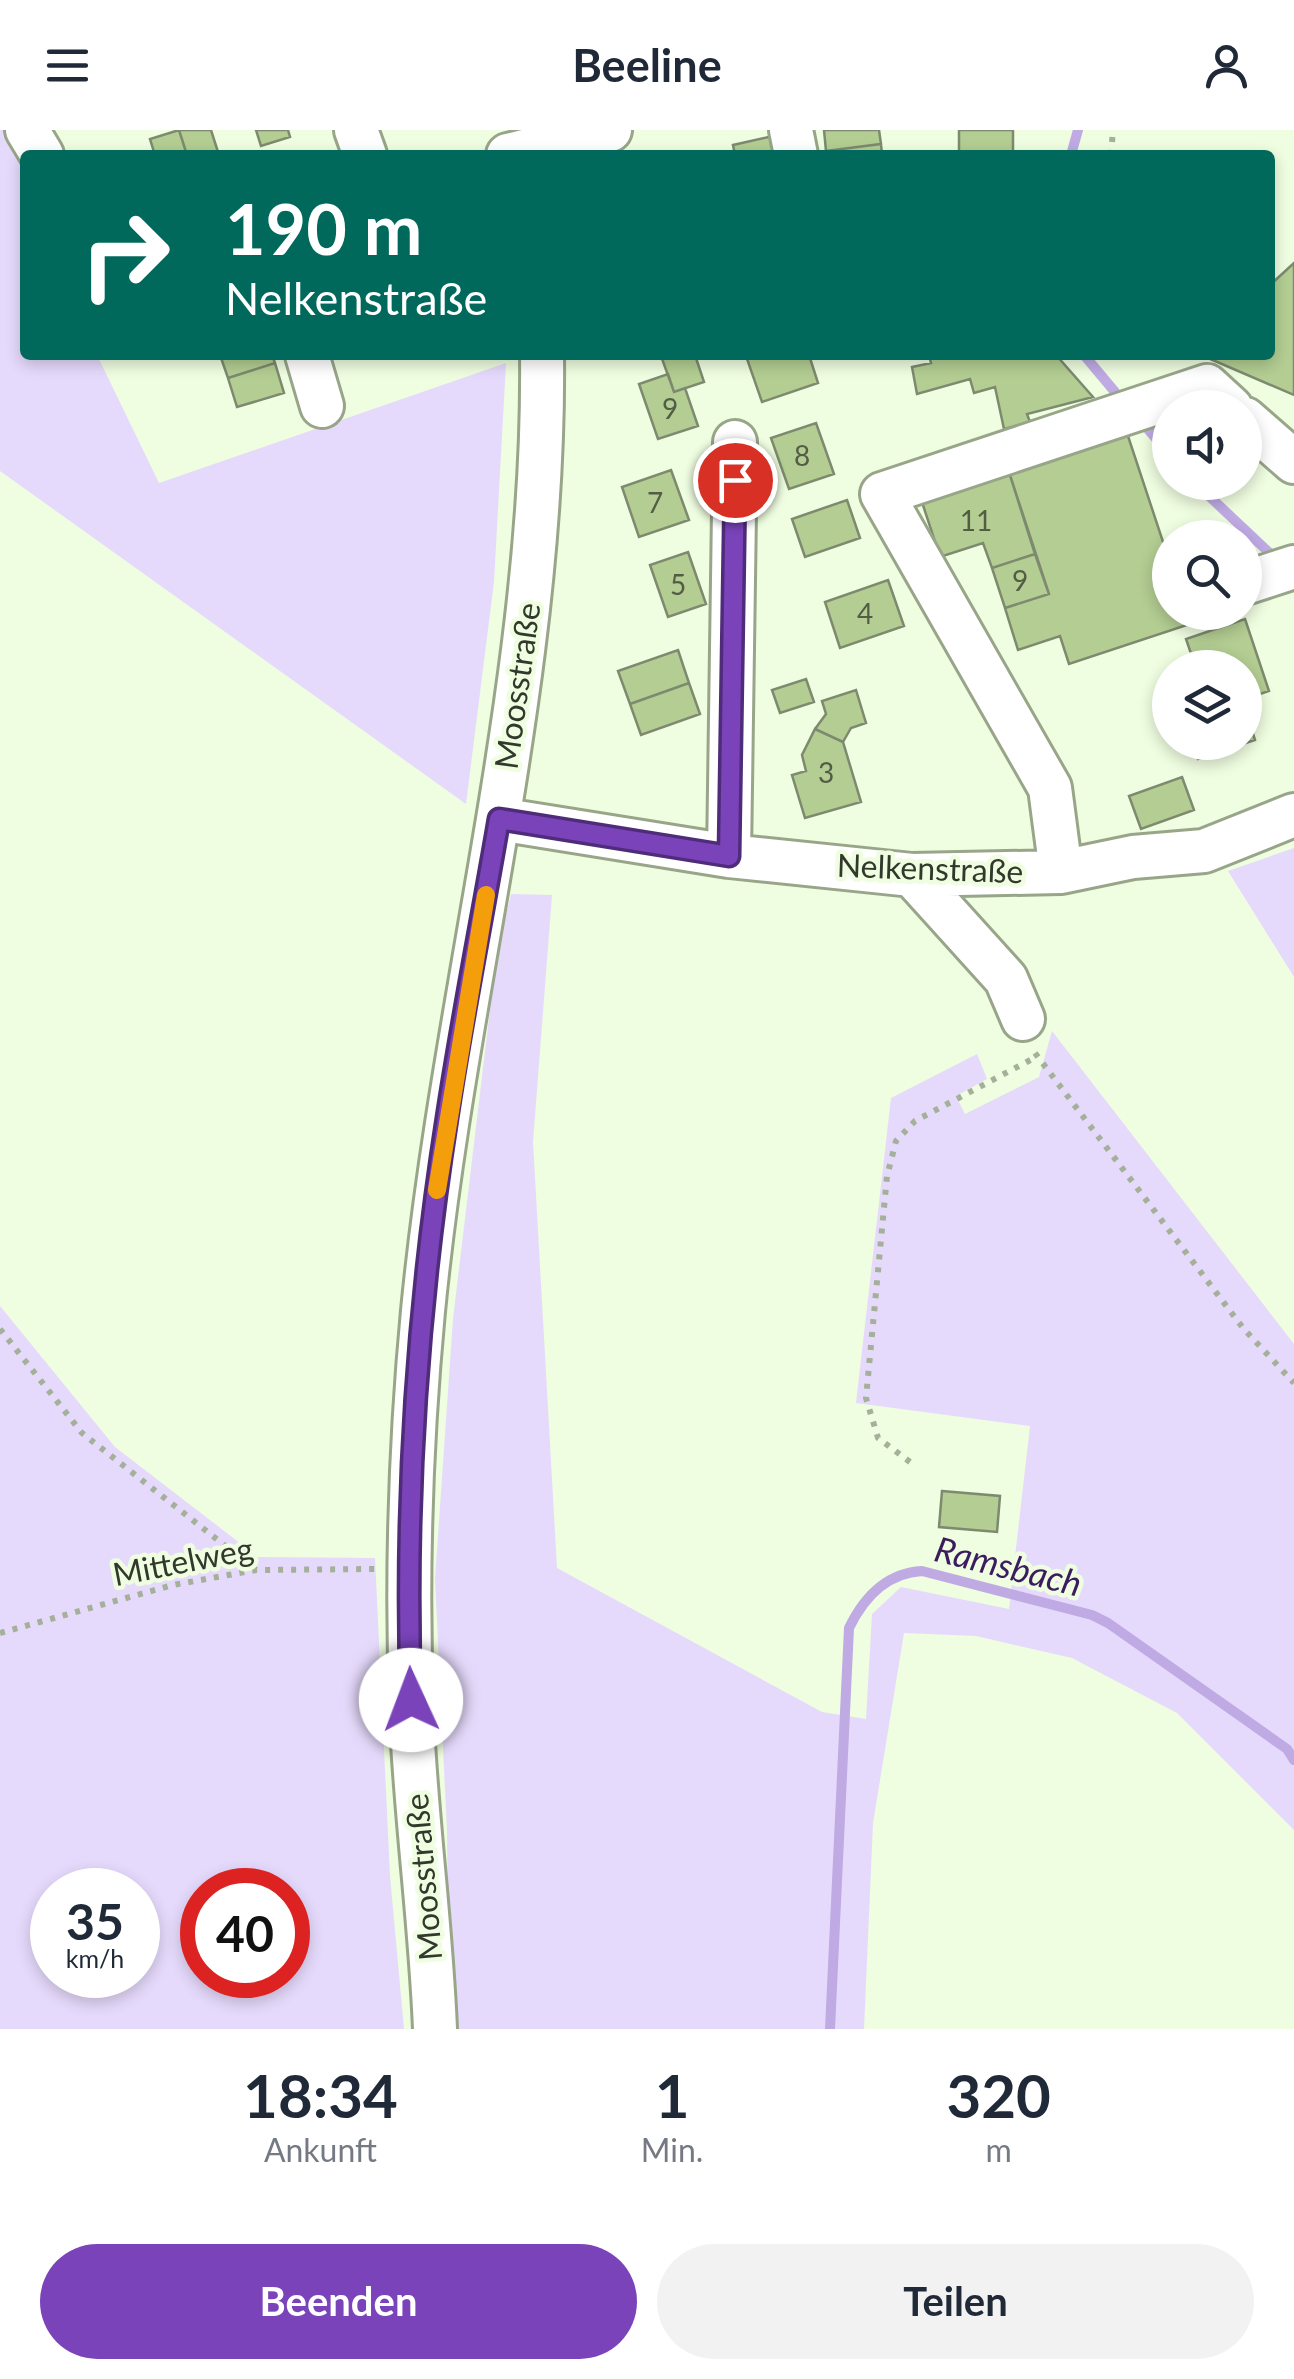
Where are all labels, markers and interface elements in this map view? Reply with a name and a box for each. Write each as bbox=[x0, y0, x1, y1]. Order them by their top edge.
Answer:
icon: menu bbox=[40, 38, 95, 93]
text: Beeline bbox=[572, 38, 722, 92]
icon: person bbox=[1199, 38, 1254, 93]
text: 190 m bbox=[225, 186, 422, 270]
icon: right bbox=[60, 190, 190, 320]
text: Nelkenstraße bbox=[225, 271, 487, 325]
map controls bbox=[1152, 390, 1262, 760]
button: sound bbox=[1152, 390, 1262, 500]
house number: 9 bbox=[662, 391, 678, 425]
pin bbox=[693, 438, 778, 523]
house number: 8 bbox=[794, 438, 810, 472]
icon: arrive bbox=[708, 453, 763, 508]
house number: 7 bbox=[647, 485, 663, 519]
house number: 11 bbox=[960, 503, 992, 537]
button: search bbox=[1152, 520, 1262, 630]
house number: 9 bbox=[1012, 563, 1028, 597]
house number: 5 bbox=[670, 567, 686, 601]
house number: 4 bbox=[857, 596, 873, 630]
street label: Moosstraße bbox=[486, 600, 547, 771]
button: layers bbox=[1152, 650, 1262, 760]
house number: 3 bbox=[818, 755, 834, 789]
street label: Nelkenstraße bbox=[836, 845, 1024, 890]
water label: Ramsbach bbox=[931, 1527, 1086, 1604]
street label: Mittelweg bbox=[109, 1528, 256, 1593]
position arrow bbox=[359, 1648, 463, 1752]
street label: Moosstraße bbox=[396, 1792, 449, 1962]
speed limit sign: 40 bbox=[180, 1868, 310, 1998]
text: 35 bbox=[66, 1891, 124, 1951]
text: km/h bbox=[66, 1943, 124, 1973]
text: 18:34 bbox=[243, 2059, 398, 2131]
text: 1 bbox=[655, 2059, 690, 2131]
text: 320 bbox=[947, 2059, 1051, 2131]
text: Ankunft bbox=[264, 2130, 377, 2169]
text: Min. bbox=[641, 2130, 703, 2169]
text: m bbox=[986, 2130, 1012, 2169]
button: Beenden bbox=[40, 2244, 637, 2359]
button: Teilen bbox=[657, 2244, 1254, 2359]

